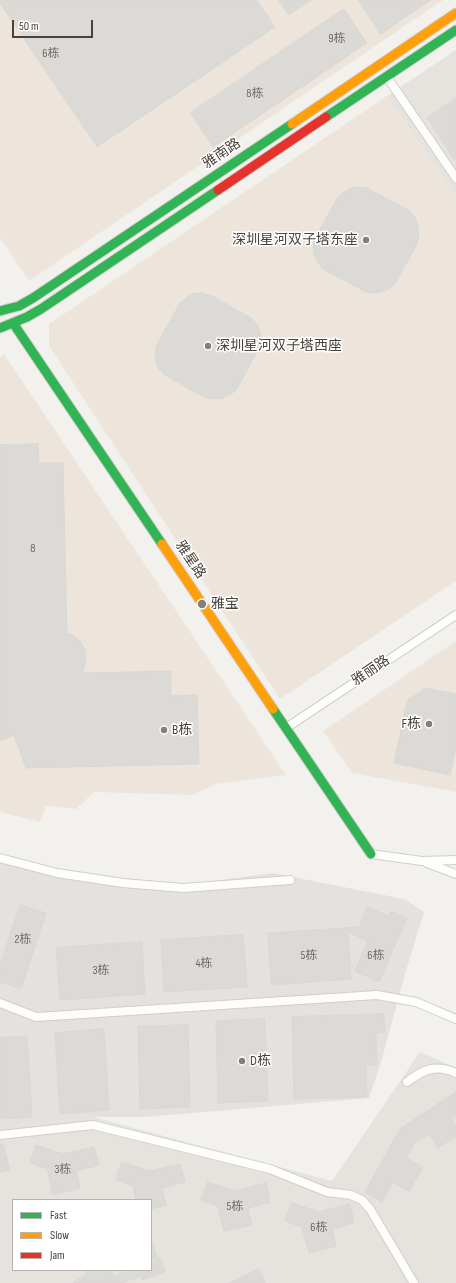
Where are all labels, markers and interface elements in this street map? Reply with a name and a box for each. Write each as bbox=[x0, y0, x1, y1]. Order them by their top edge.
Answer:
scale bar bbox=[14, 12, 95, 38]
text: 50 m bbox=[19, 19, 39, 34]
house number: 9栋 bbox=[328, 32, 346, 46]
house number: 6栋 bbox=[42, 47, 60, 61]
house number: 8栋 bbox=[246, 87, 264, 101]
street label: 雅南路 bbox=[200, 135, 244, 173]
place label: 深圳星河双子塔东座 bbox=[232, 232, 358, 248]
marker: 深圳星河双子塔东座 bbox=[361, 235, 371, 245]
place label: 深圳星河双子塔西座 bbox=[216, 338, 342, 354]
marker: 深圳星河双子塔西座 bbox=[203, 341, 213, 351]
street label: 雅星路 bbox=[171, 538, 209, 582]
house number: 8 bbox=[30, 542, 36, 556]
place label: 雅宝 bbox=[211, 596, 239, 612]
marker: 雅宝 bbox=[196, 598, 208, 610]
street label: 雅丽路 bbox=[349, 652, 393, 690]
place label: F栋 bbox=[401, 716, 421, 732]
marker: F栋 bbox=[424, 719, 434, 729]
place label: B栋 bbox=[172, 722, 192, 738]
marker: B栋 bbox=[159, 725, 169, 735]
house number: 2栋 bbox=[15, 933, 31, 947]
house number: 5栋 bbox=[301, 949, 317, 963]
house number: 6栋 bbox=[367, 949, 385, 963]
house number: 4栋 bbox=[195, 957, 213, 971]
house number: 3栋 bbox=[92, 964, 110, 978]
place label: D栋 bbox=[250, 1053, 271, 1069]
marker: D栋 bbox=[237, 1056, 247, 1066]
house number: 3栋 bbox=[54, 1163, 72, 1177]
legend bbox=[12, 1199, 152, 1271]
house number: 5栋 bbox=[227, 1200, 243, 1214]
text: Fast bbox=[50, 1208, 67, 1223]
house number: 6栋 bbox=[310, 1221, 328, 1235]
text: Slow bbox=[50, 1228, 69, 1243]
text: Jam bbox=[50, 1248, 65, 1263]

